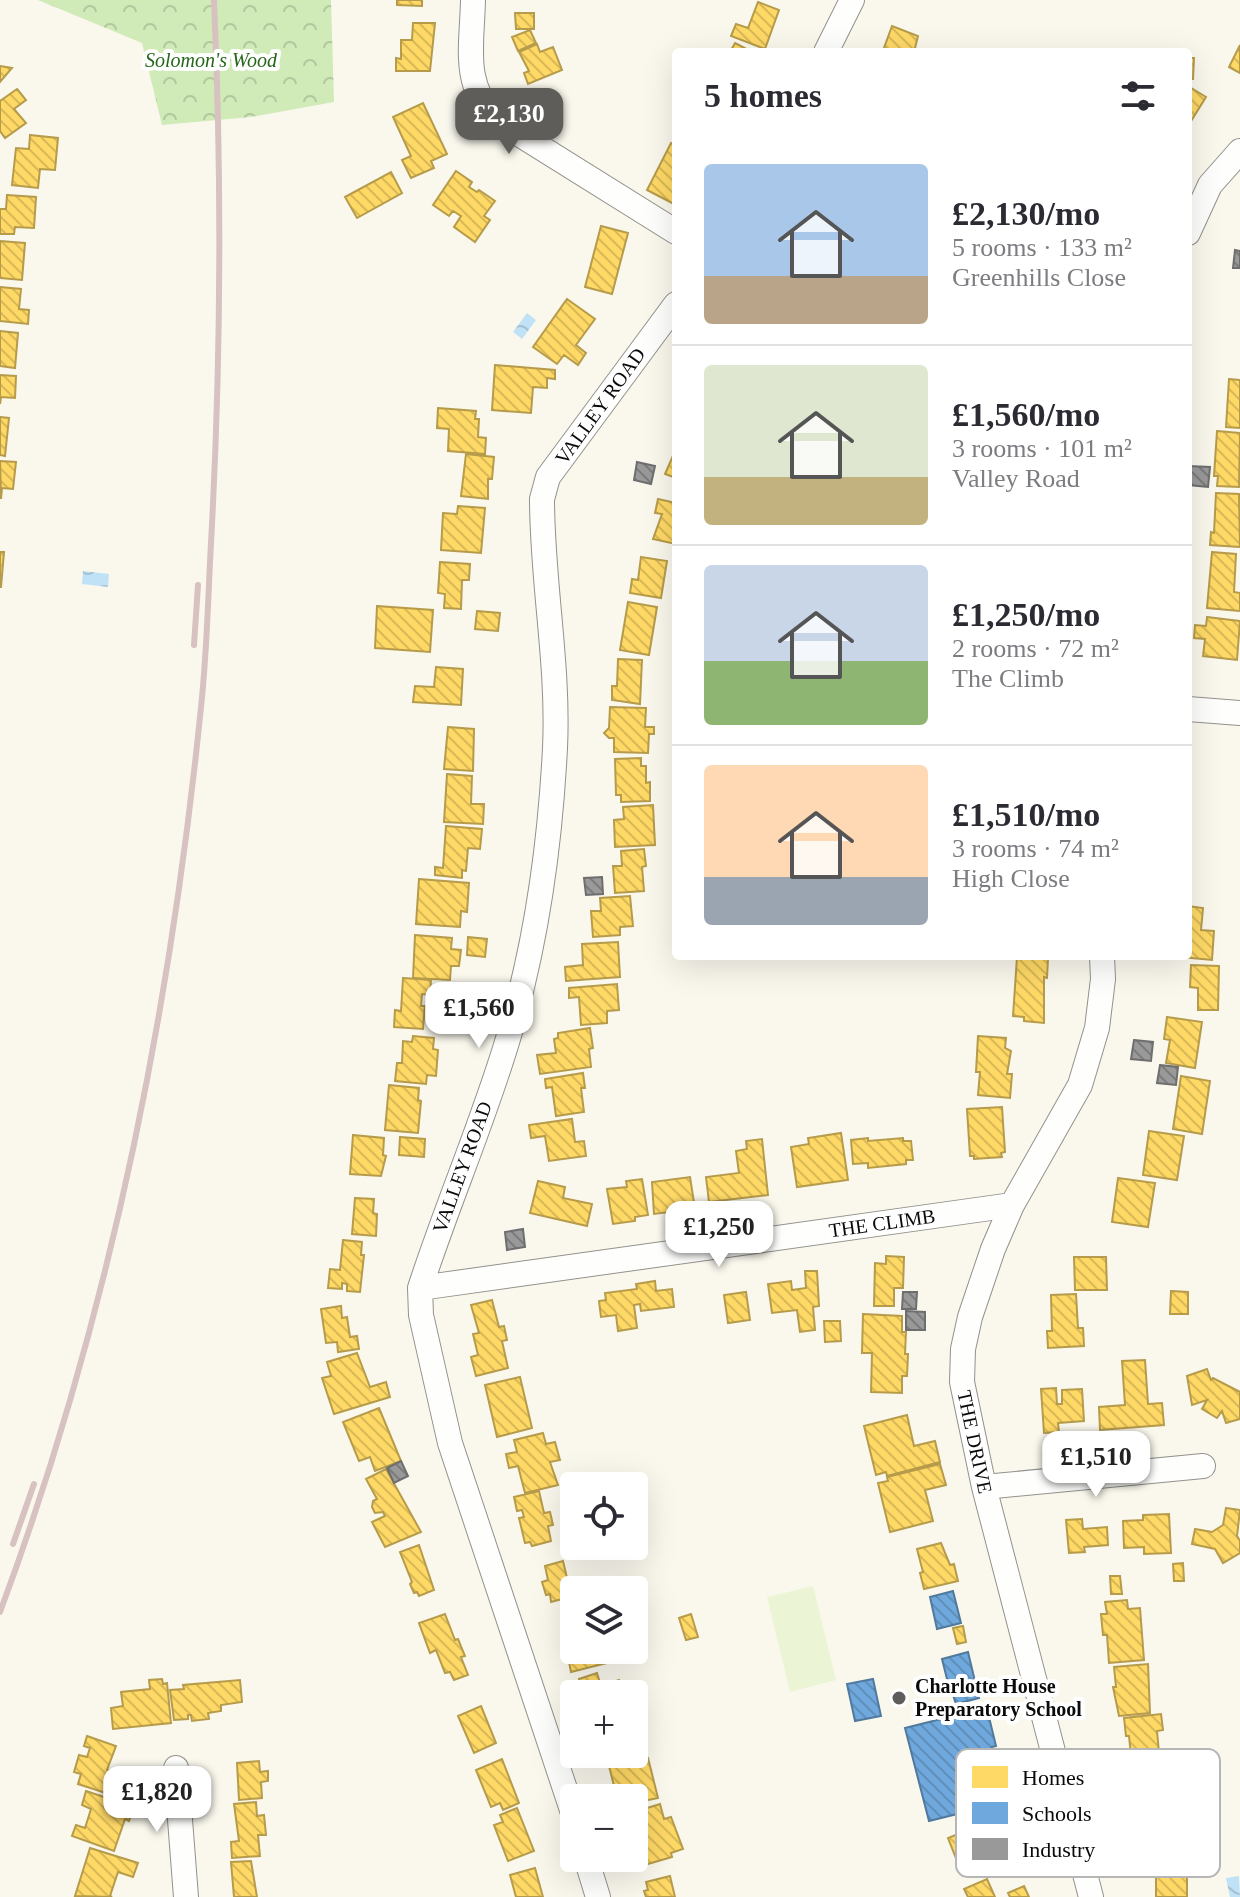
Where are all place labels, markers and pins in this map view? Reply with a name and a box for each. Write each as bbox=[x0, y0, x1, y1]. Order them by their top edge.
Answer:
pin: £2,130 bbox=[444, 88, 574, 156]
pin: £1,560 bbox=[414, 982, 544, 1050]
pin: £1,250 bbox=[654, 1201, 784, 1269]
pin: £1,510 bbox=[1031, 1431, 1161, 1499]
place label: Charlotte House Preparatory School bbox=[915, 1675, 1082, 1721]
marker: Charlotte House Preparatory School bbox=[890, 1689, 908, 1707]
pin: £1,820 bbox=[92, 1766, 222, 1834]

